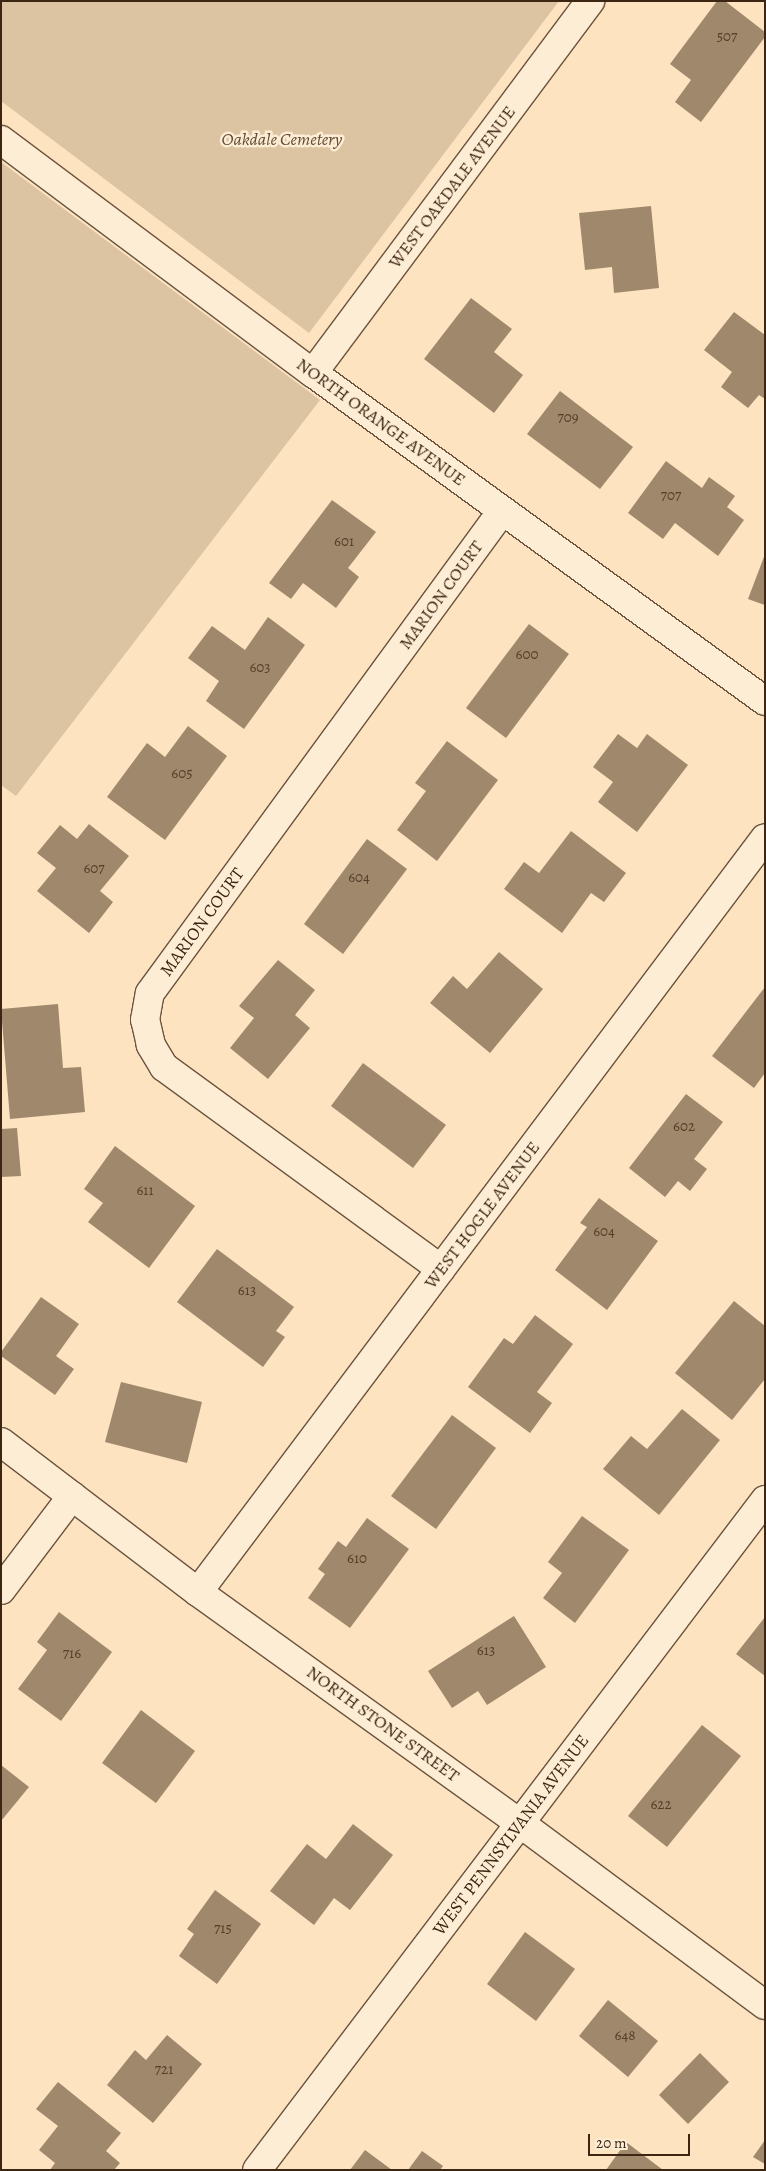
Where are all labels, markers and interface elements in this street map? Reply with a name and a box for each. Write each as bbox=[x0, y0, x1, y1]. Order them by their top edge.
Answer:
house number: 507 bbox=[717, 28, 737, 46]
street label: WEST OAKDALE AVENUE bbox=[384, 102, 520, 272]
park label: Oakdale Cemetery bbox=[221, 128, 343, 150]
street label: NORTH ORANGE AVENUE bbox=[292, 353, 470, 491]
house number: 709 bbox=[557, 409, 579, 427]
house number: 707 bbox=[661, 487, 681, 505]
house number: 601 bbox=[334, 533, 354, 551]
street label: MARION COURT bbox=[394, 537, 488, 653]
house number: 600 bbox=[516, 646, 538, 664]
house number: 603 bbox=[249, 659, 271, 677]
house number: 605 bbox=[171, 765, 193, 783]
house number: 607 bbox=[83, 860, 105, 878]
street label: MARION COURT bbox=[155, 864, 249, 980]
house number: 604 bbox=[348, 869, 370, 887]
house number: 602 bbox=[673, 1118, 695, 1136]
street label: WEST HOGLE AVENUE bbox=[420, 1137, 544, 1293]
house number: 611 bbox=[136, 1182, 154, 1200]
house number: 604 bbox=[593, 1223, 615, 1241]
house number: 613 bbox=[238, 1282, 256, 1300]
house number: 610 bbox=[347, 1550, 367, 1568]
house number: 613 bbox=[477, 1642, 495, 1660]
house number: 716 bbox=[63, 1645, 81, 1663]
street label: NORTH STONE STREET bbox=[302, 1661, 464, 1787]
street label: WEST PENNSYLVANIA AVENUE bbox=[428, 1730, 594, 1940]
house number: 622 bbox=[650, 1796, 672, 1814]
house number: 715 bbox=[214, 1920, 232, 1938]
house number: 648 bbox=[615, 2027, 635, 2045]
house number: 721 bbox=[155, 2061, 173, 2079]
scale bar bbox=[591, 2124, 694, 2156]
text: 20 m bbox=[596, 2133, 627, 2153]

